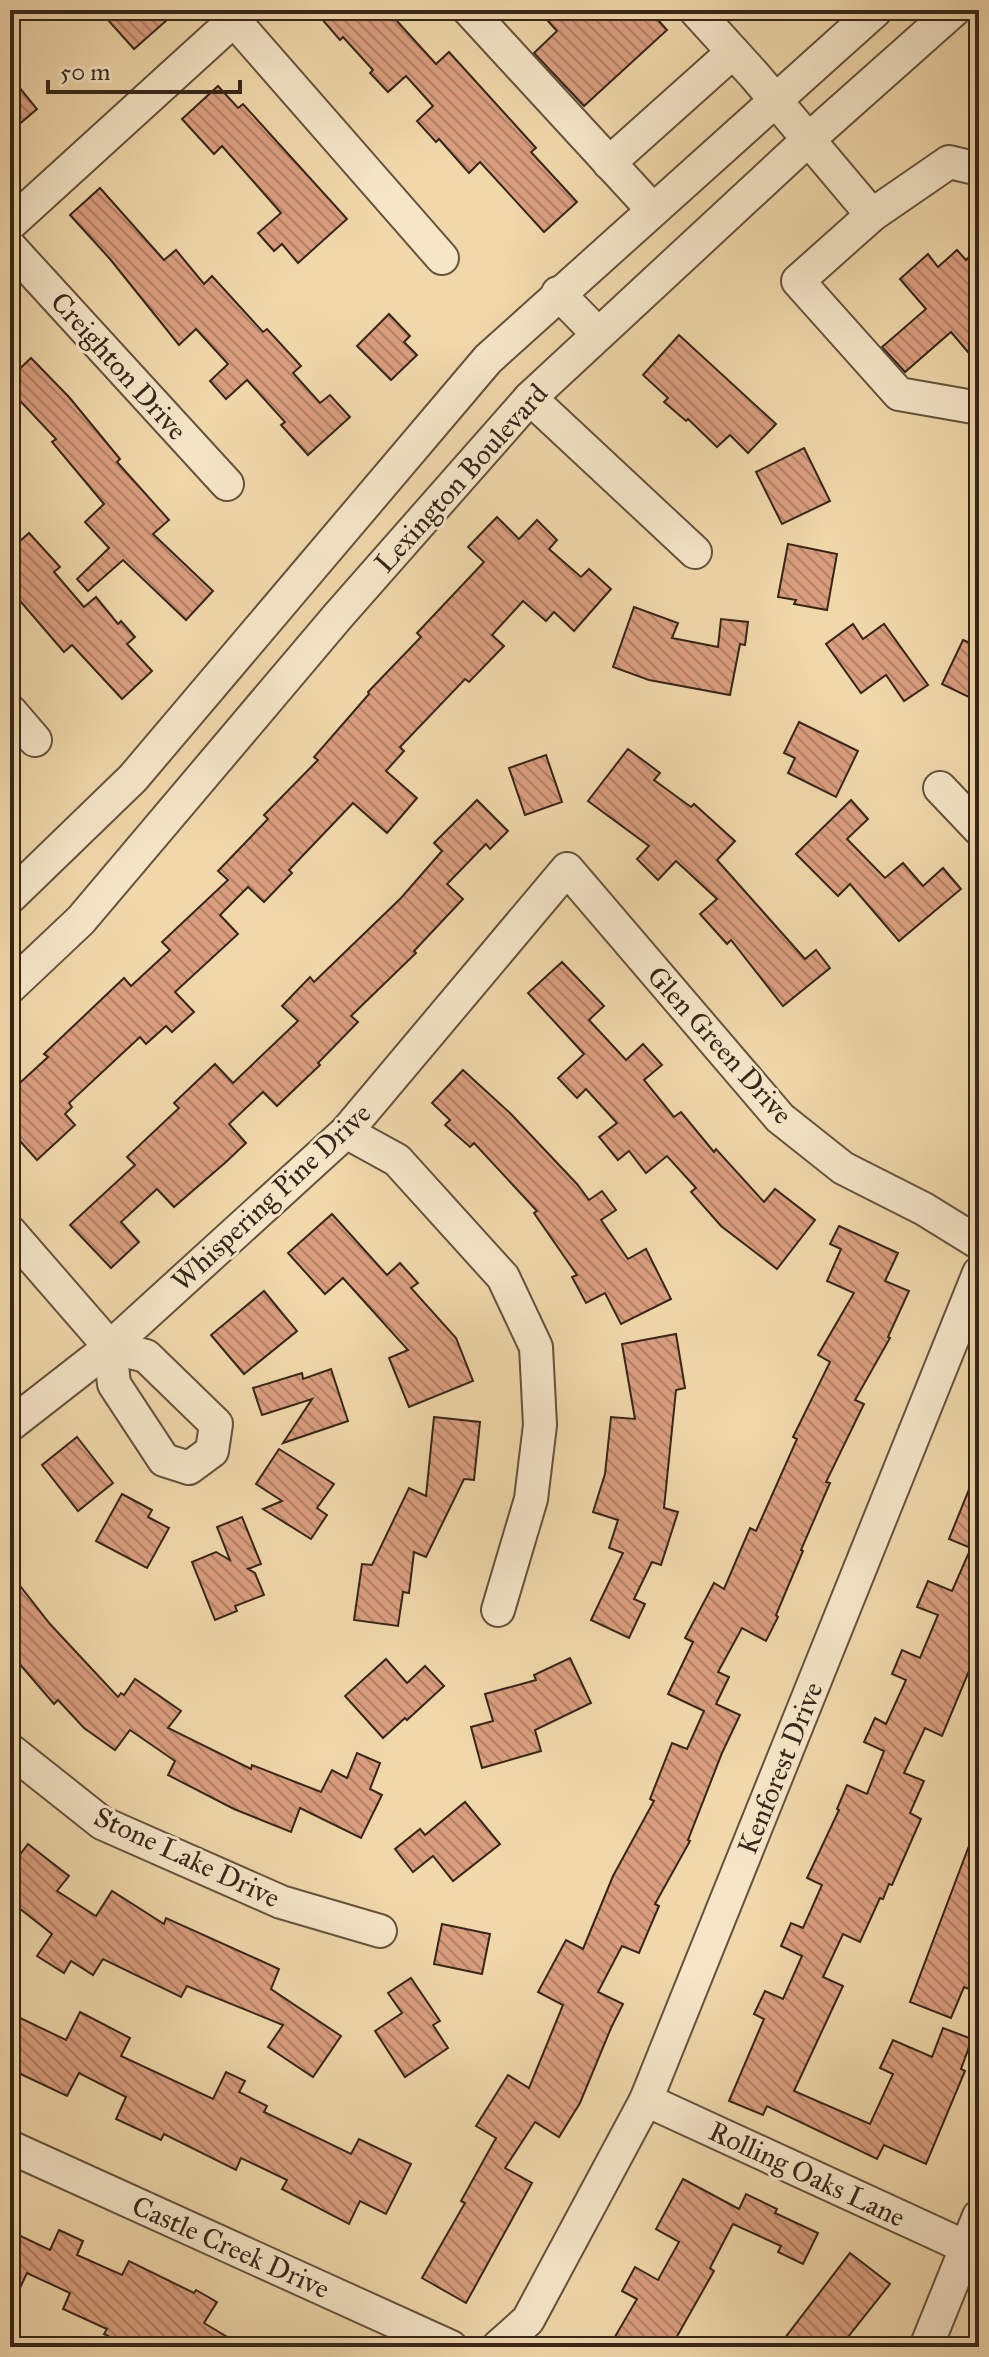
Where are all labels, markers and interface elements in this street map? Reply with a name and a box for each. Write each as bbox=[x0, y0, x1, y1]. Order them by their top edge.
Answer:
scale bar bbox=[48, 44, 240, 94]
text: 50 m bbox=[60, 57, 110, 87]
street label: Creighton Drive bbox=[43, 285, 195, 447]
street label: Lexington Boulevard bbox=[367, 376, 555, 580]
street label: Glen Green Drive bbox=[640, 959, 800, 1131]
street label: Whispering Pine Drive bbox=[164, 1096, 378, 1298]
street label: Kenforest Drive bbox=[730, 1677, 830, 1859]
street label: Stone Lake Drive bbox=[89, 1799, 285, 1915]
street label: Rolling Oaks Lane bbox=[703, 2113, 911, 2235]
street label: Castle Creek Drive bbox=[127, 2188, 335, 2306]

